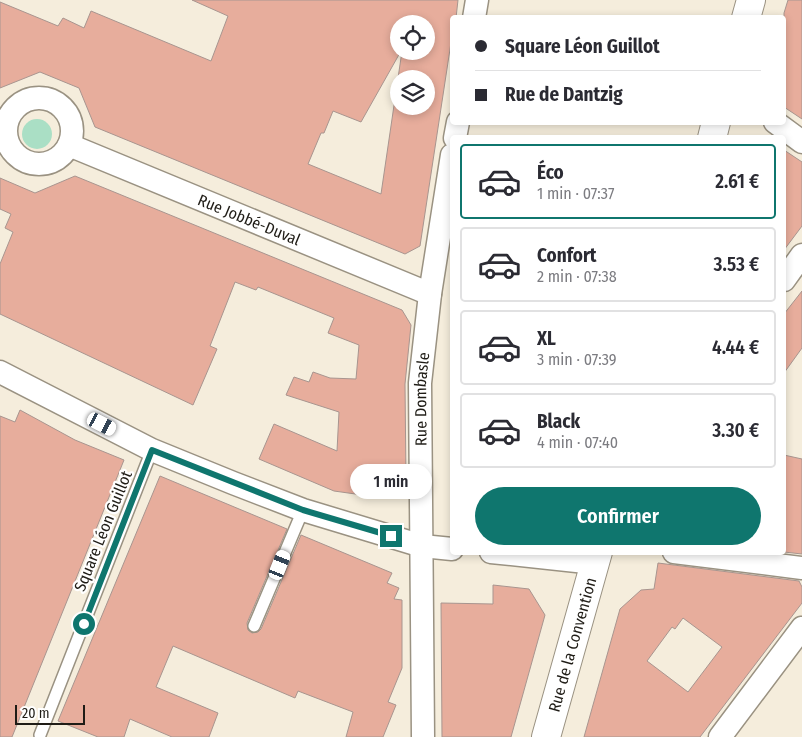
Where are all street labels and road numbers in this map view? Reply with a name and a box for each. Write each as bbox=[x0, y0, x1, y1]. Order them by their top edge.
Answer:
street label: Rue Jobbé-Duval bbox=[195, 190, 303, 249]
street label: Rue Dombasle bbox=[410, 351, 433, 446]
street label: Square Léon Guillot bbox=[70, 467, 136, 594]
street label: Rue de la Convention bbox=[544, 575, 600, 714]

